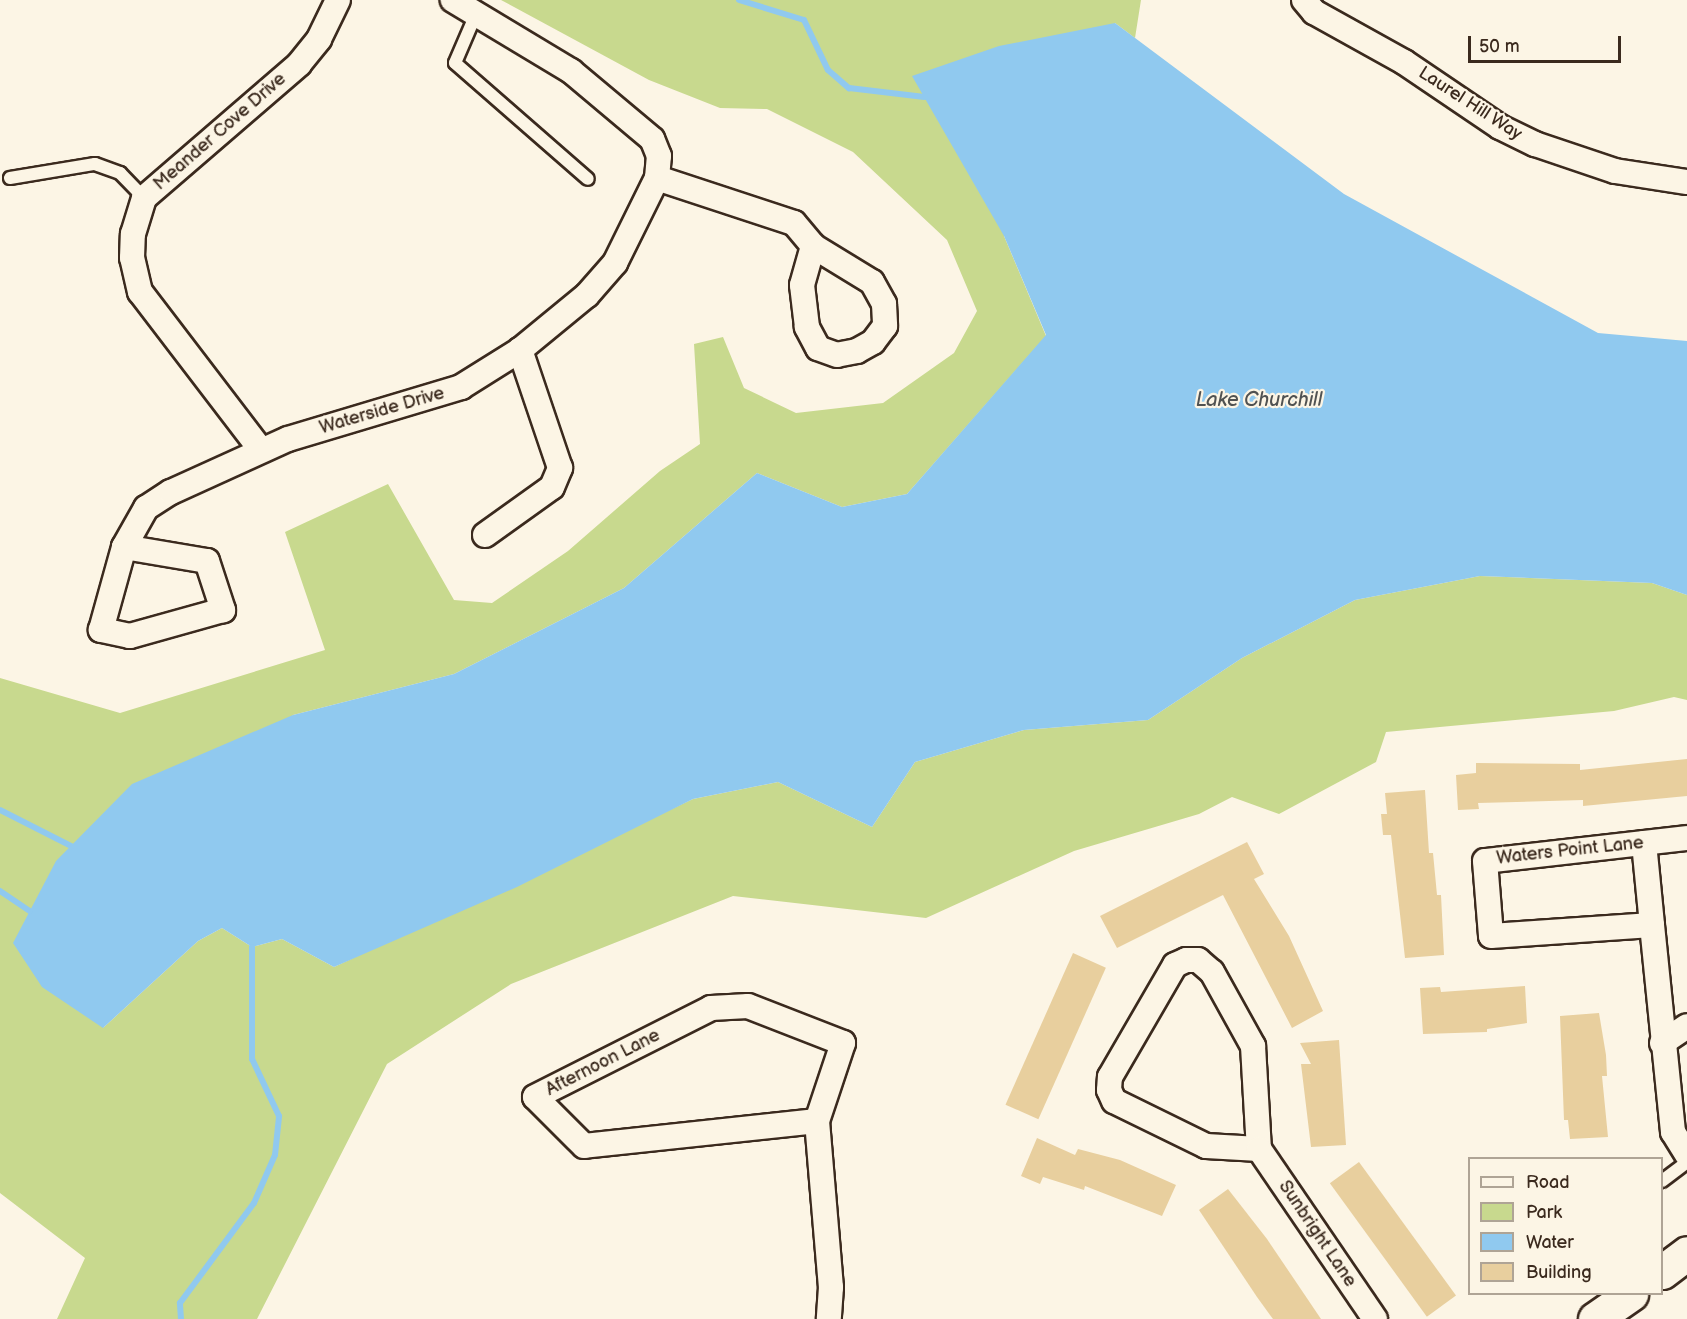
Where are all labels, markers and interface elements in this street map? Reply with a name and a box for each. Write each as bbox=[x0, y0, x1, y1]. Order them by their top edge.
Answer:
scale bar bbox=[1471, 24, 1624, 62]
text: 50 m bbox=[1479, 36, 1520, 57]
street label: Laurel Hill Way bbox=[1414, 62, 1526, 146]
street label: Meander Cove Drive bbox=[149, 69, 291, 195]
street label: Waterside Drive bbox=[317, 383, 447, 439]
water label: Lake Churchill bbox=[1196, 388, 1322, 412]
street label: Waters Point Lane bbox=[1495, 833, 1645, 869]
street label: Afternoon Lane bbox=[542, 1025, 664, 1101]
legend bbox=[1468, 1157, 1663, 1295]
text: Road bbox=[1526, 1172, 1570, 1193]
street label: Sunbright Lane bbox=[1273, 1177, 1361, 1291]
text: Park bbox=[1526, 1202, 1562, 1223]
text: Water bbox=[1526, 1232, 1574, 1253]
text: Building bbox=[1526, 1262, 1592, 1283]

